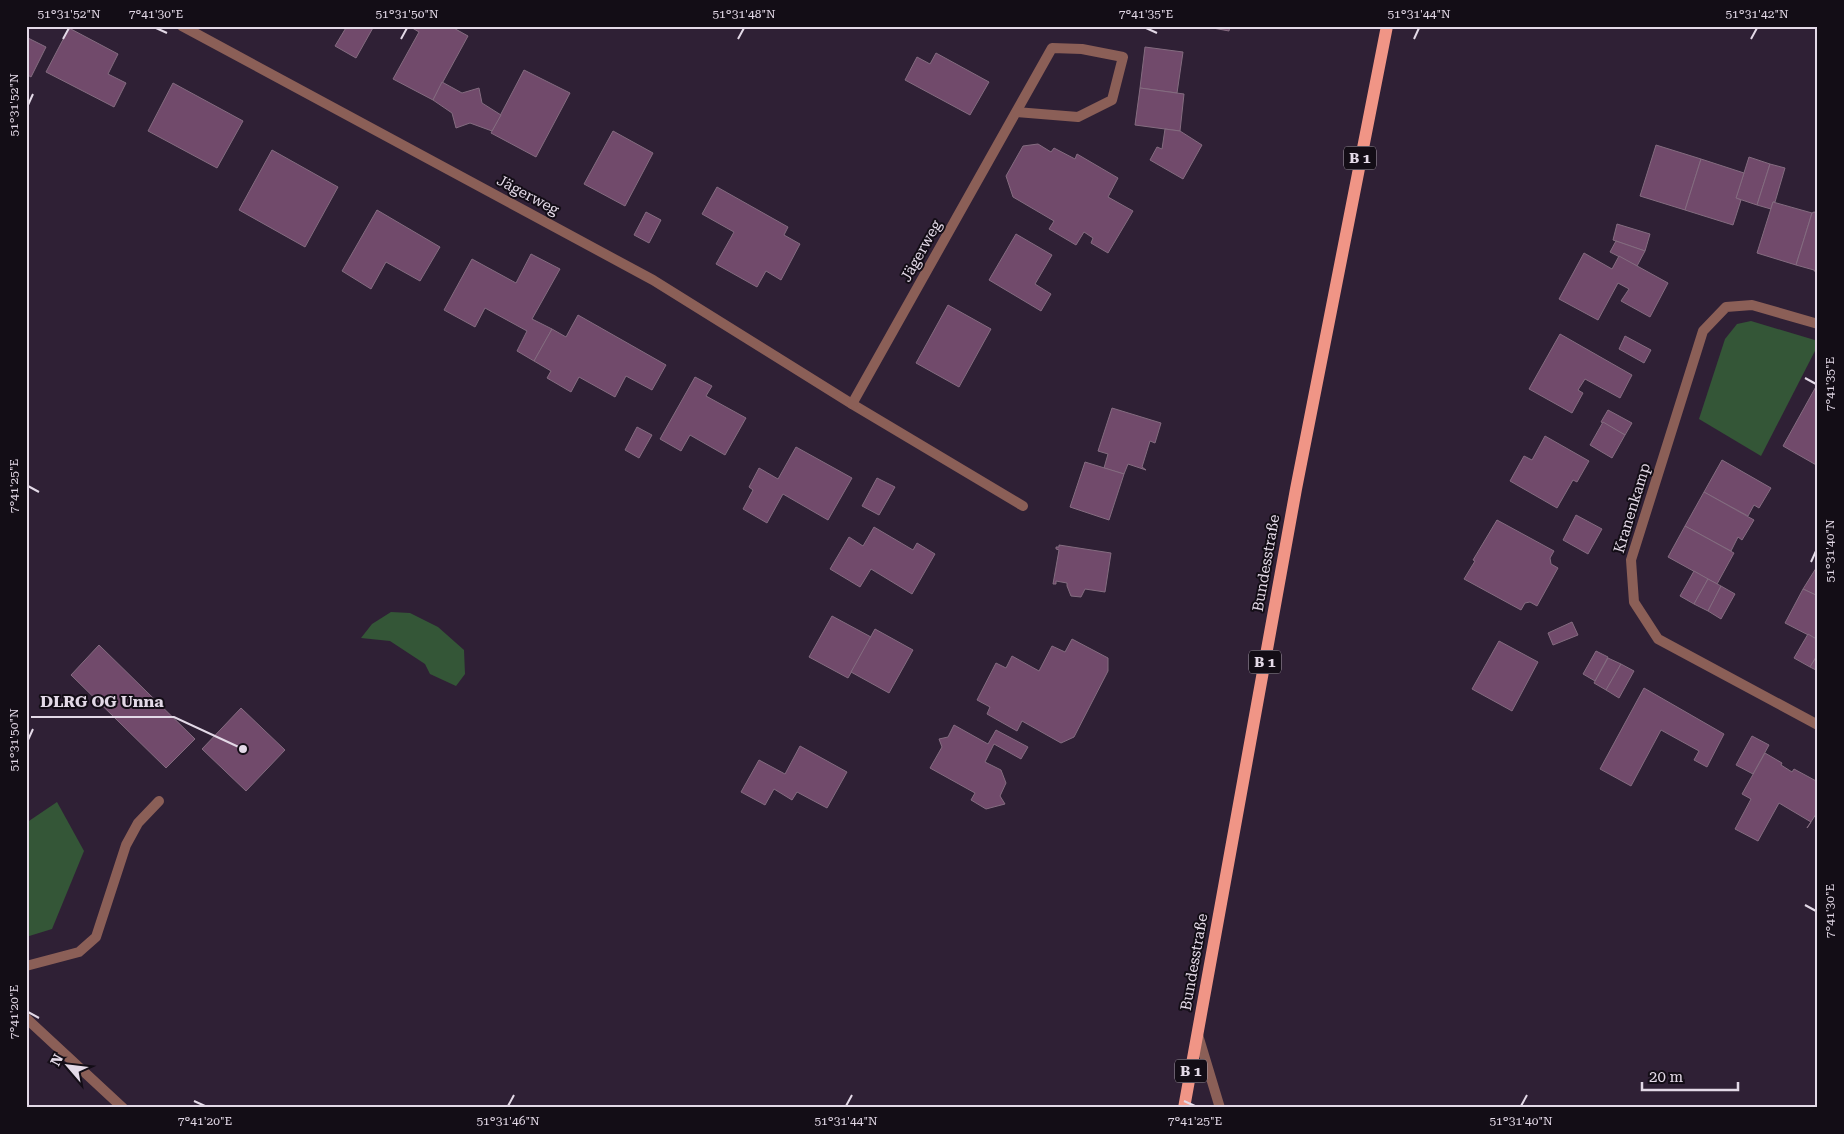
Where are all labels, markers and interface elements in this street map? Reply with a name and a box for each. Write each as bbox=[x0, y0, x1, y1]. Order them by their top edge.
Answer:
text: 51°31'52"N bbox=[37, 7, 101, 21]
text: 7°41'30"E bbox=[129, 7, 183, 21]
text: 51°31'50"N bbox=[375, 7, 439, 21]
text: 51°31'48"N bbox=[712, 7, 776, 21]
text: 7°41'35"E bbox=[1119, 7, 1173, 21]
text: 51°31'44"N bbox=[1387, 7, 1451, 21]
text: 51°31'42"N bbox=[1725, 7, 1789, 21]
text: 51°31'52"N bbox=[7, 73, 21, 137]
road number: B 1 bbox=[1344, 146, 1376, 170]
street label: Jägerweg bbox=[494, 171, 563, 219]
street label: Jägerweg bbox=[897, 217, 946, 285]
text: 7°41'35"E bbox=[1823, 357, 1837, 411]
text: 7°41'25"E bbox=[7, 459, 21, 513]
street label: Kranenkamp bbox=[1610, 461, 1654, 555]
street label: Bundesstraße bbox=[1249, 513, 1283, 613]
text: 51°31'40"N bbox=[1823, 519, 1837, 583]
road number: B 1 bbox=[1249, 650, 1281, 674]
callout: DLRG OG Unna bbox=[31, 686, 174, 717]
text: DLRG OG Unna bbox=[40, 692, 164, 711]
text: 51°31'50"N bbox=[7, 708, 21, 772]
text: 7°41'30"E bbox=[1823, 884, 1837, 938]
street label: Bundesstraße bbox=[1177, 912, 1211, 1012]
text: 7°41'20"E bbox=[7, 985, 21, 1039]
north arrow bbox=[42, 1042, 92, 1092]
text: N bbox=[47, 1051, 66, 1068]
scale bar bbox=[1642, 1059, 1738, 1091]
road number: B 1 bbox=[1175, 1060, 1207, 1082]
text: 20 m bbox=[1649, 1068, 1684, 1086]
text: 7°41'20"E bbox=[178, 1114, 232, 1128]
text: 51°31'46"N bbox=[476, 1114, 540, 1128]
text: 51°31'44"N bbox=[814, 1114, 878, 1128]
text: 7°41'25"E bbox=[1168, 1114, 1222, 1128]
text: 51°31'40"N bbox=[1489, 1114, 1553, 1128]

